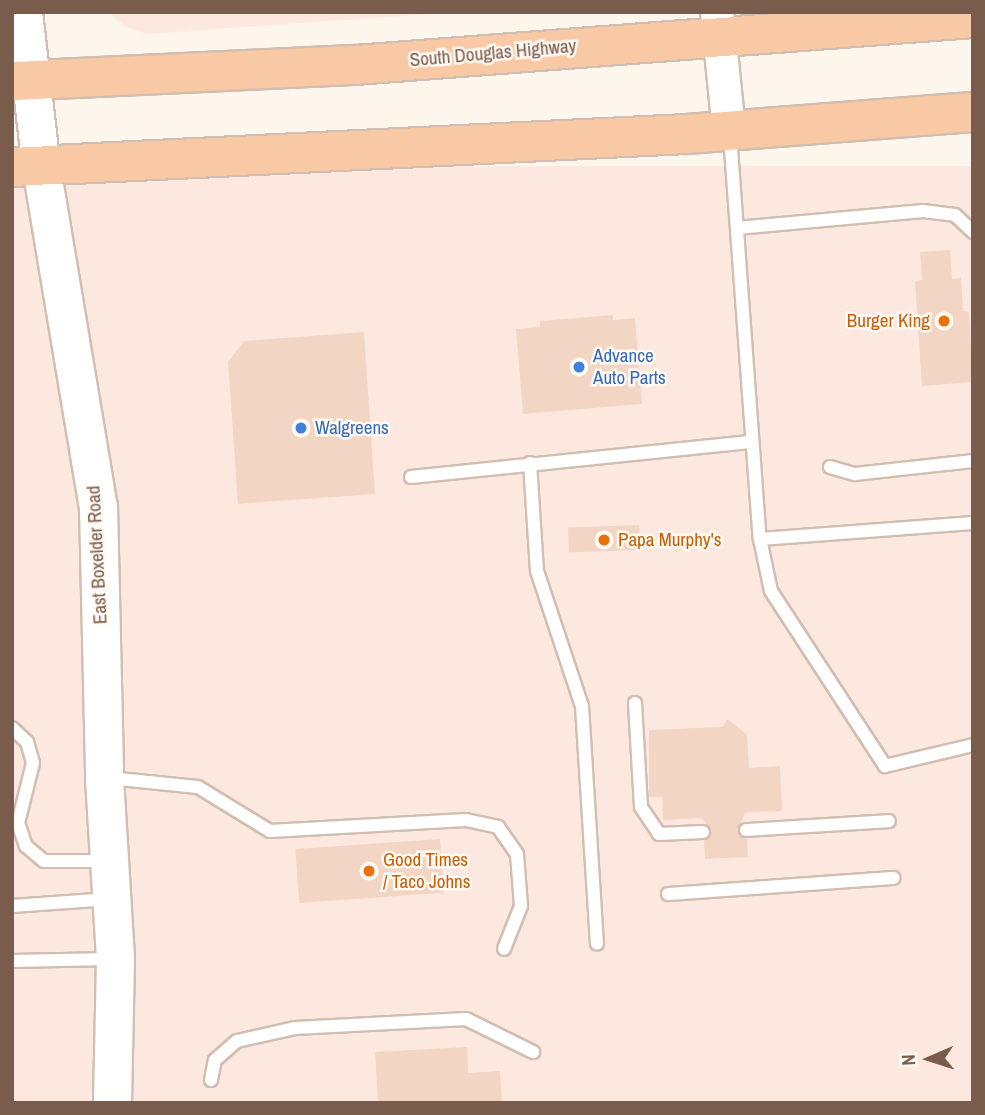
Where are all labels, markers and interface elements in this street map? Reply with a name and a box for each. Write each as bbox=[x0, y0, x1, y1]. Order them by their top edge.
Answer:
street label: South Douglas Highway bbox=[409, 34, 577, 72]
place label: Burger King bbox=[847, 310, 930, 332]
marker: Burger King bbox=[936, 313, 952, 329]
place label: Advance Auto Parts bbox=[593, 345, 666, 389]
marker: Advance Auto Parts bbox=[571, 359, 587, 375]
place label: Walgreens bbox=[315, 417, 389, 439]
marker: Walgreens bbox=[293, 420, 309, 436]
street label: East Boxelder Road bbox=[82, 485, 112, 625]
place label: Papa Murphy's bbox=[618, 529, 721, 551]
marker: Papa Murphy's bbox=[596, 532, 612, 548]
place label: Good Times / Taco Johns bbox=[383, 849, 471, 893]
marker: Good Times / Taco Johns bbox=[361, 863, 377, 879]
north arrow bbox=[894, 1024, 964, 1094]
text: N bbox=[895, 1054, 921, 1066]

